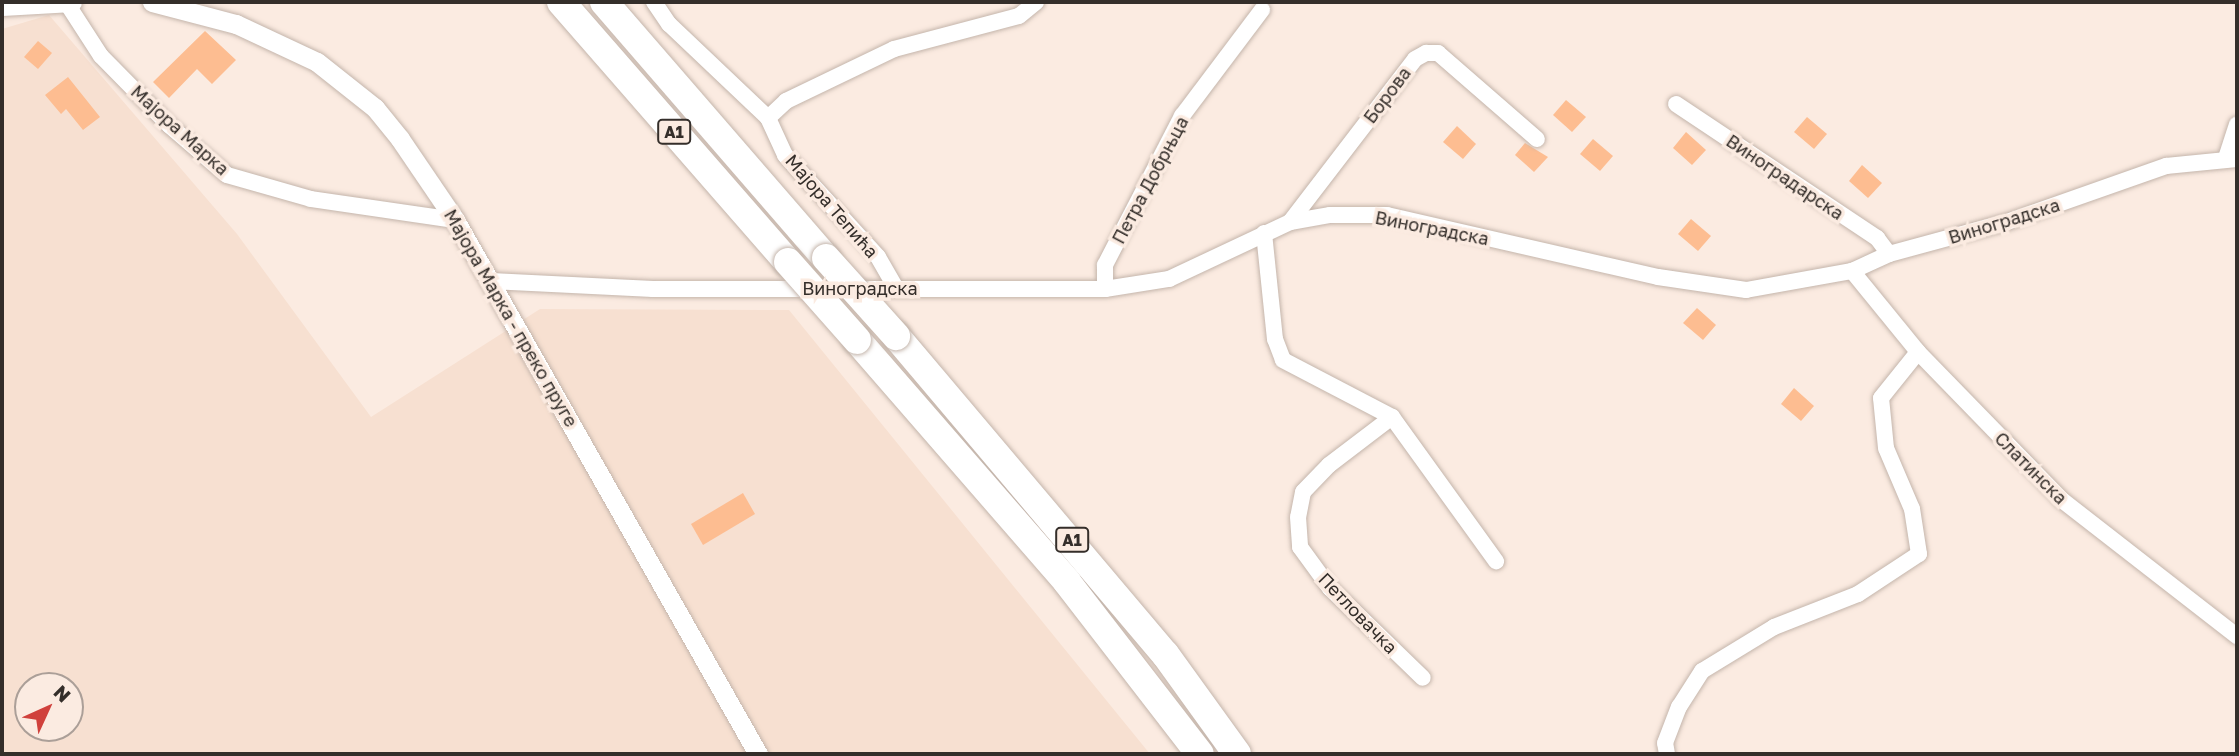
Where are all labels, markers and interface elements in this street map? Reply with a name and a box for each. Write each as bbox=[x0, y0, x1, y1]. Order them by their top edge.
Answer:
street label: Борова bbox=[1359, 63, 1415, 127]
street label: Мајора Марка bbox=[127, 80, 233, 180]
street label: Петра Добрњца bbox=[1107, 113, 1193, 247]
road number: A1 bbox=[656, 120, 692, 144]
street label: Виноградарска bbox=[1722, 130, 1848, 224]
street label: Мајора Тепића bbox=[781, 150, 883, 262]
street label: Виноградска bbox=[1946, 194, 2062, 248]
street label: Мајора Марка - преко пруге bbox=[440, 205, 582, 431]
street label: Виноградска bbox=[1373, 206, 1491, 250]
street label: Виноградска bbox=[802, 277, 918, 299]
street label: Слатинска bbox=[1990, 427, 2072, 509]
road number: A1 bbox=[1054, 527, 1090, 552]
street label: Петловачка bbox=[1314, 568, 1402, 658]
north arrow bbox=[14, 672, 84, 742]
text: N bbox=[50, 680, 76, 706]

